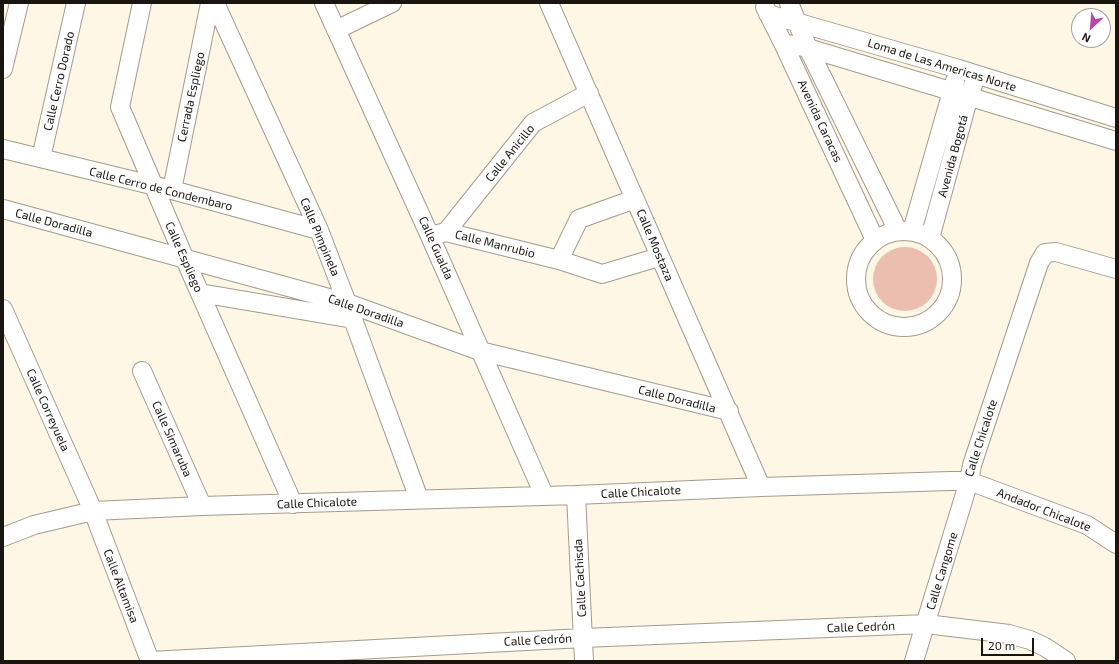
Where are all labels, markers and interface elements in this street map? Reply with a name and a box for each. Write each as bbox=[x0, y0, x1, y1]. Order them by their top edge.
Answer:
north arrow bbox=[1071, 8, 1111, 48]
street label: Calle Cerro Dorado bbox=[41, 30, 77, 132]
text: N bbox=[1080, 31, 1092, 46]
street label: Loma de Las Americas Norte bbox=[866, 35, 1018, 95]
street label: Cerrada Espliego bbox=[174, 51, 208, 143]
street label: Avenida Caracas bbox=[795, 77, 845, 165]
street label: Avenida Bogotá bbox=[935, 113, 971, 199]
street label: Calle Anicillo bbox=[482, 121, 538, 185]
street label: Calle Cerro de Condembaro bbox=[88, 164, 234, 214]
street label: Calle Pimpinela bbox=[297, 196, 343, 278]
street label: Calle Doradilla bbox=[14, 206, 94, 240]
street label: Calle Mostaza bbox=[633, 207, 677, 283]
street label: Calle Gualda bbox=[416, 214, 456, 282]
street label: Calle Espliego bbox=[162, 219, 206, 295]
street label: Calle Manrubio bbox=[453, 227, 537, 261]
street label: Calle Doradilla bbox=[326, 291, 406, 331]
street label: Calle Correyuela bbox=[23, 366, 73, 454]
street label: Calle Doradilla bbox=[637, 382, 717, 416]
street label: Calle Chicalote bbox=[962, 398, 1000, 478]
street label: Calle Simaruba bbox=[149, 399, 195, 479]
street label: Calle Chicalote bbox=[601, 483, 681, 501]
street label: Andador Chicalote bbox=[995, 485, 1093, 535]
street label: Calle Chicalote bbox=[277, 494, 357, 512]
street label: Calle Cangome bbox=[923, 530, 961, 612]
street label: Calle Cachisda bbox=[571, 538, 589, 618]
street label: Calle Altamisa bbox=[100, 547, 142, 625]
street label: Calle Cedrón bbox=[827, 619, 895, 635]
scale bar bbox=[983, 630, 1036, 656]
street label: Calle Cedrón bbox=[504, 631, 572, 649]
text: 20 m bbox=[988, 638, 1015, 652]

